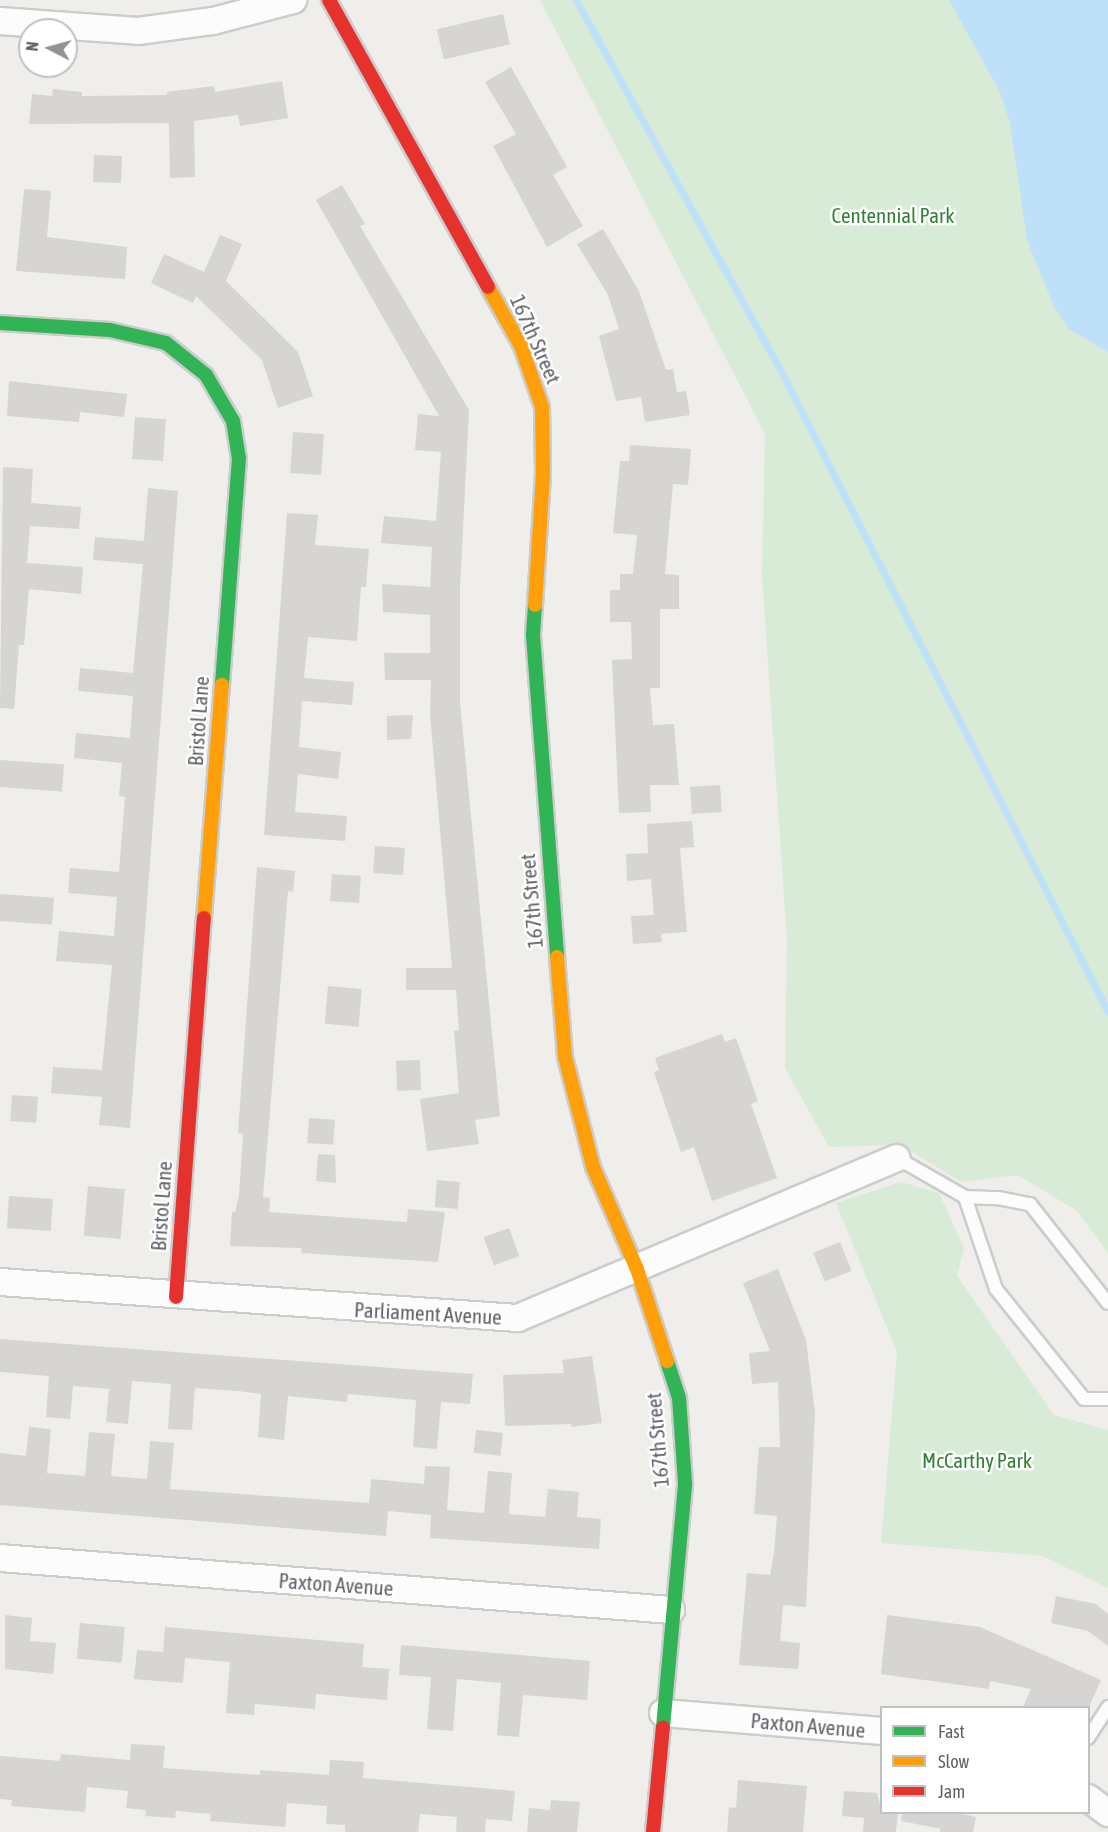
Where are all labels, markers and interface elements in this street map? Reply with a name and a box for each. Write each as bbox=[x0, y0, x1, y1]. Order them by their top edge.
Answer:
north arrow bbox=[18, 18, 78, 78]
text: N bbox=[23, 41, 42, 52]
park label: Centennial Park bbox=[831, 202, 955, 228]
street label: 167th Street bbox=[505, 291, 567, 387]
street label: Bristol Lane bbox=[182, 675, 214, 767]
street label: 167th Street bbox=[514, 853, 548, 949]
street label: Bristol Lane bbox=[145, 1160, 177, 1252]
street label: Parliament Avenue bbox=[354, 1297, 502, 1329]
street label: 167th Street bbox=[640, 1392, 674, 1488]
park label: McCarthy Park bbox=[922, 1447, 1032, 1473]
street label: Paxton Avenue bbox=[278, 1567, 394, 1601]
legend bbox=[880, 1706, 1090, 1814]
street label: Paxton Avenue bbox=[750, 1707, 866, 1743]
text: Fast bbox=[938, 1721, 965, 1742]
text: Slow bbox=[938, 1751, 969, 1772]
text: Jam bbox=[938, 1781, 965, 1802]

